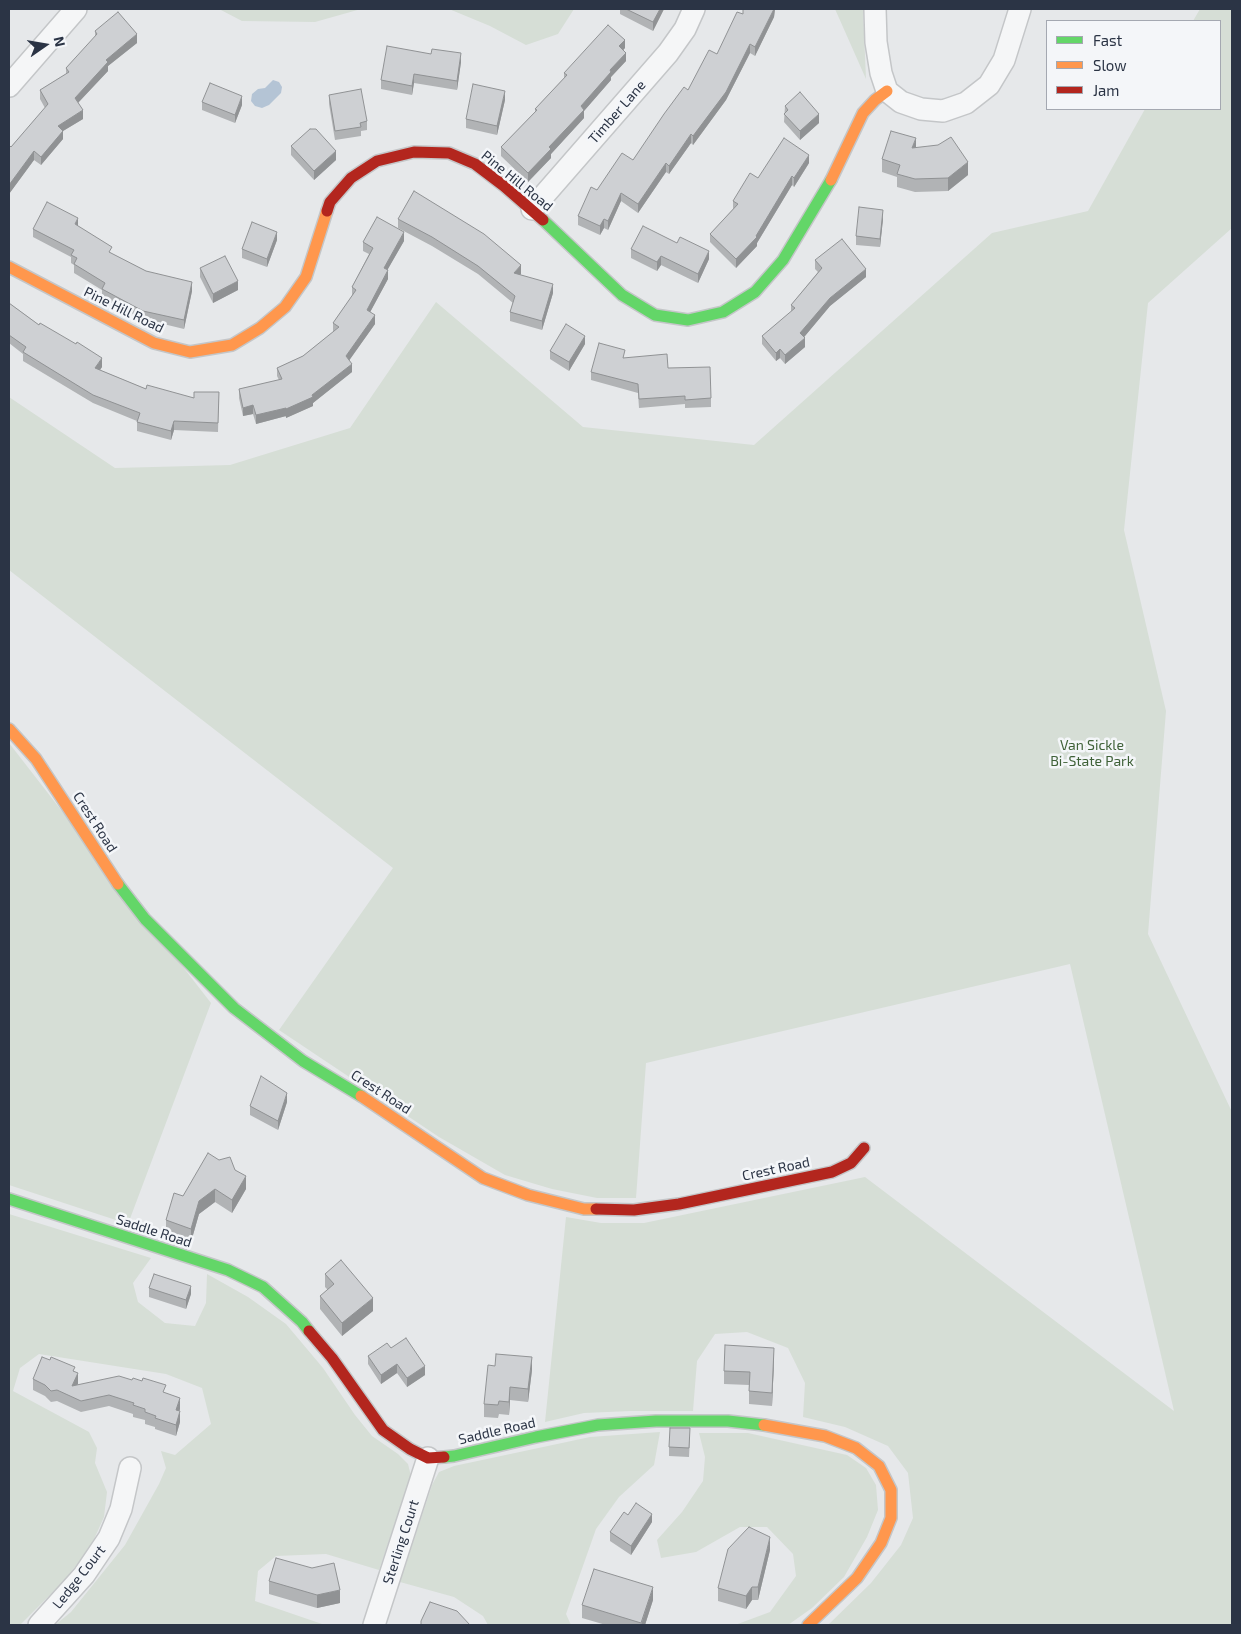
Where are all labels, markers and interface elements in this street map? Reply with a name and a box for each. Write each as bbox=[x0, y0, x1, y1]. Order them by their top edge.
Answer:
north arrow bbox=[20, 20, 70, 70]
legend bbox=[1046, 20, 1221, 110]
text: Fast bbox=[1093, 31, 1122, 49]
text: N bbox=[51, 35, 70, 48]
text: Slow bbox=[1093, 56, 1127, 74]
street label: Timber Lane bbox=[585, 77, 649, 147]
text: Jam bbox=[1093, 81, 1119, 99]
street label: Pine Hill Road bbox=[478, 147, 556, 215]
street label: Pine Hill Road bbox=[81, 283, 167, 337]
park label: Van Sickle Bi-State Park bbox=[1050, 737, 1134, 770]
street label: Crest Road bbox=[69, 789, 121, 855]
street label: Crest Road bbox=[348, 1066, 414, 1118]
street label: Crest Road bbox=[741, 1154, 811, 1184]
street label: Saddle Road bbox=[114, 1211, 194, 1251]
street label: Saddle Road bbox=[457, 1414, 537, 1448]
street label: Sterling Court bbox=[379, 1498, 423, 1586]
street label: Ledge Court bbox=[49, 1542, 109, 1612]

